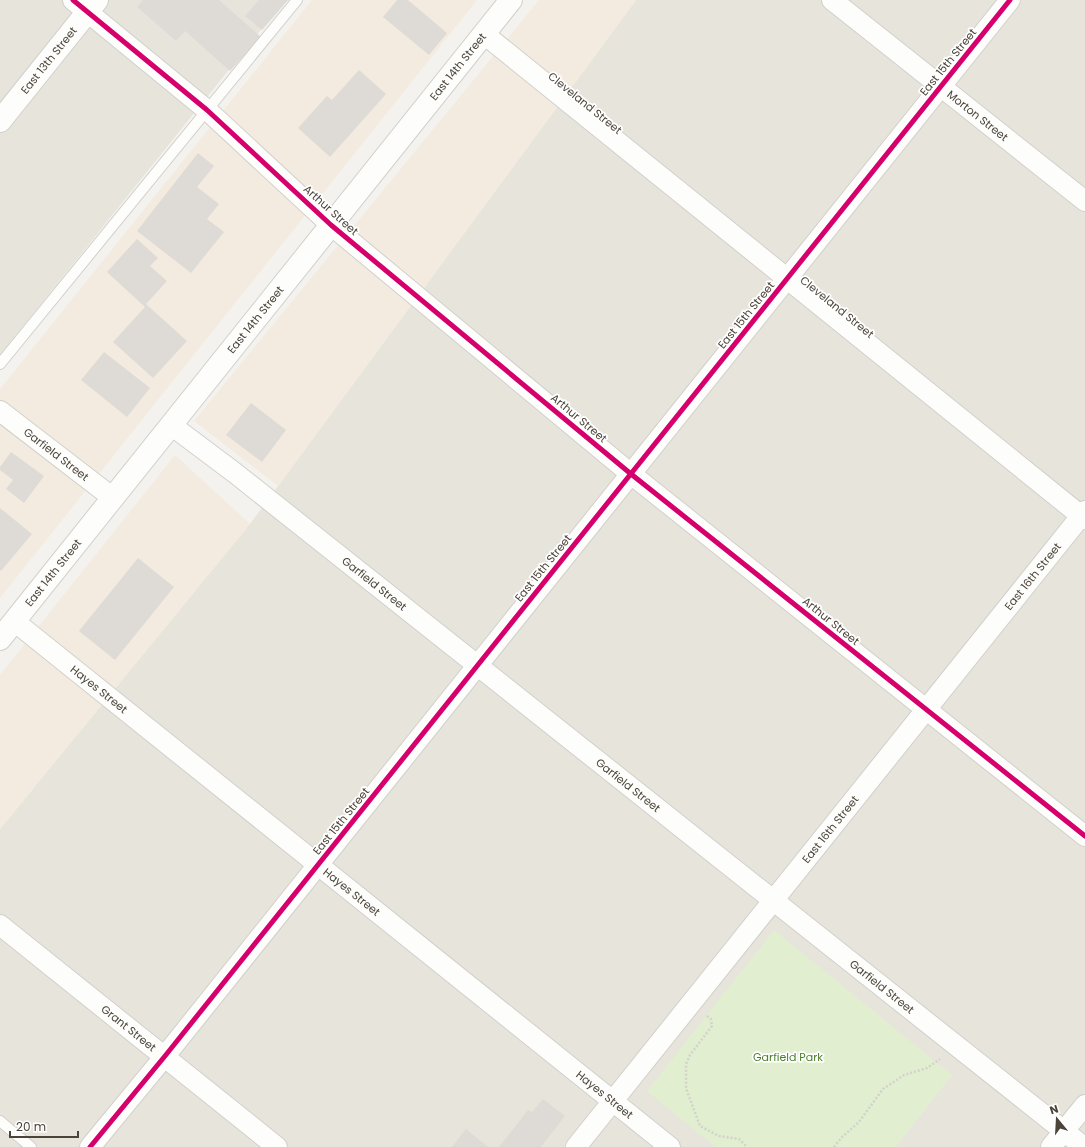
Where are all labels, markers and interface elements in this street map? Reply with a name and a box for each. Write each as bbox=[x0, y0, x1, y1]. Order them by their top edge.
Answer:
street label: East 13th Street bbox=[17, 23, 81, 97]
street label: East 15th Street bbox=[916, 25, 980, 99]
street label: East 14th Street bbox=[426, 29, 490, 104]
street label: Cleveland Street bbox=[545, 68, 625, 138]
street label: Morton Street bbox=[944, 86, 1012, 145]
street label: Arthur Street bbox=[300, 181, 362, 239]
street label: Cleveland Street bbox=[797, 272, 877, 342]
street label: East 15th Street bbox=[714, 278, 778, 352]
street label: East 14th Street bbox=[223, 282, 287, 357]
street label: Arthur Street bbox=[547, 390, 611, 446]
street label: Garfield Street bbox=[20, 424, 92, 485]
street label: East 15th Street bbox=[511, 531, 575, 605]
street label: East 14th Street bbox=[21, 535, 85, 610]
street label: East 16th Street bbox=[1001, 539, 1065, 614]
street label: Garfield Street bbox=[339, 553, 410, 614]
street label: Arthur Street bbox=[799, 593, 863, 649]
street label: Hayes Street bbox=[67, 661, 131, 717]
street label: Garfield Street bbox=[592, 754, 664, 816]
street label: East 15th Street bbox=[309, 784, 373, 858]
street label: East 16th Street bbox=[798, 792, 862, 866]
street label: Hayes Street bbox=[320, 864, 384, 920]
street label: Garfield Street bbox=[846, 956, 918, 1017]
street label: Grant Street bbox=[98, 1001, 160, 1055]
park label: Garfield Park bbox=[753, 1049, 823, 1065]
street label: Hayes Street bbox=[573, 1067, 637, 1122]
north arrow bbox=[1037, 1099, 1077, 1139]
text: N bbox=[1047, 1101, 1060, 1118]
scale bar bbox=[10, 1113, 78, 1139]
text: 20 m bbox=[16, 1118, 46, 1135]

